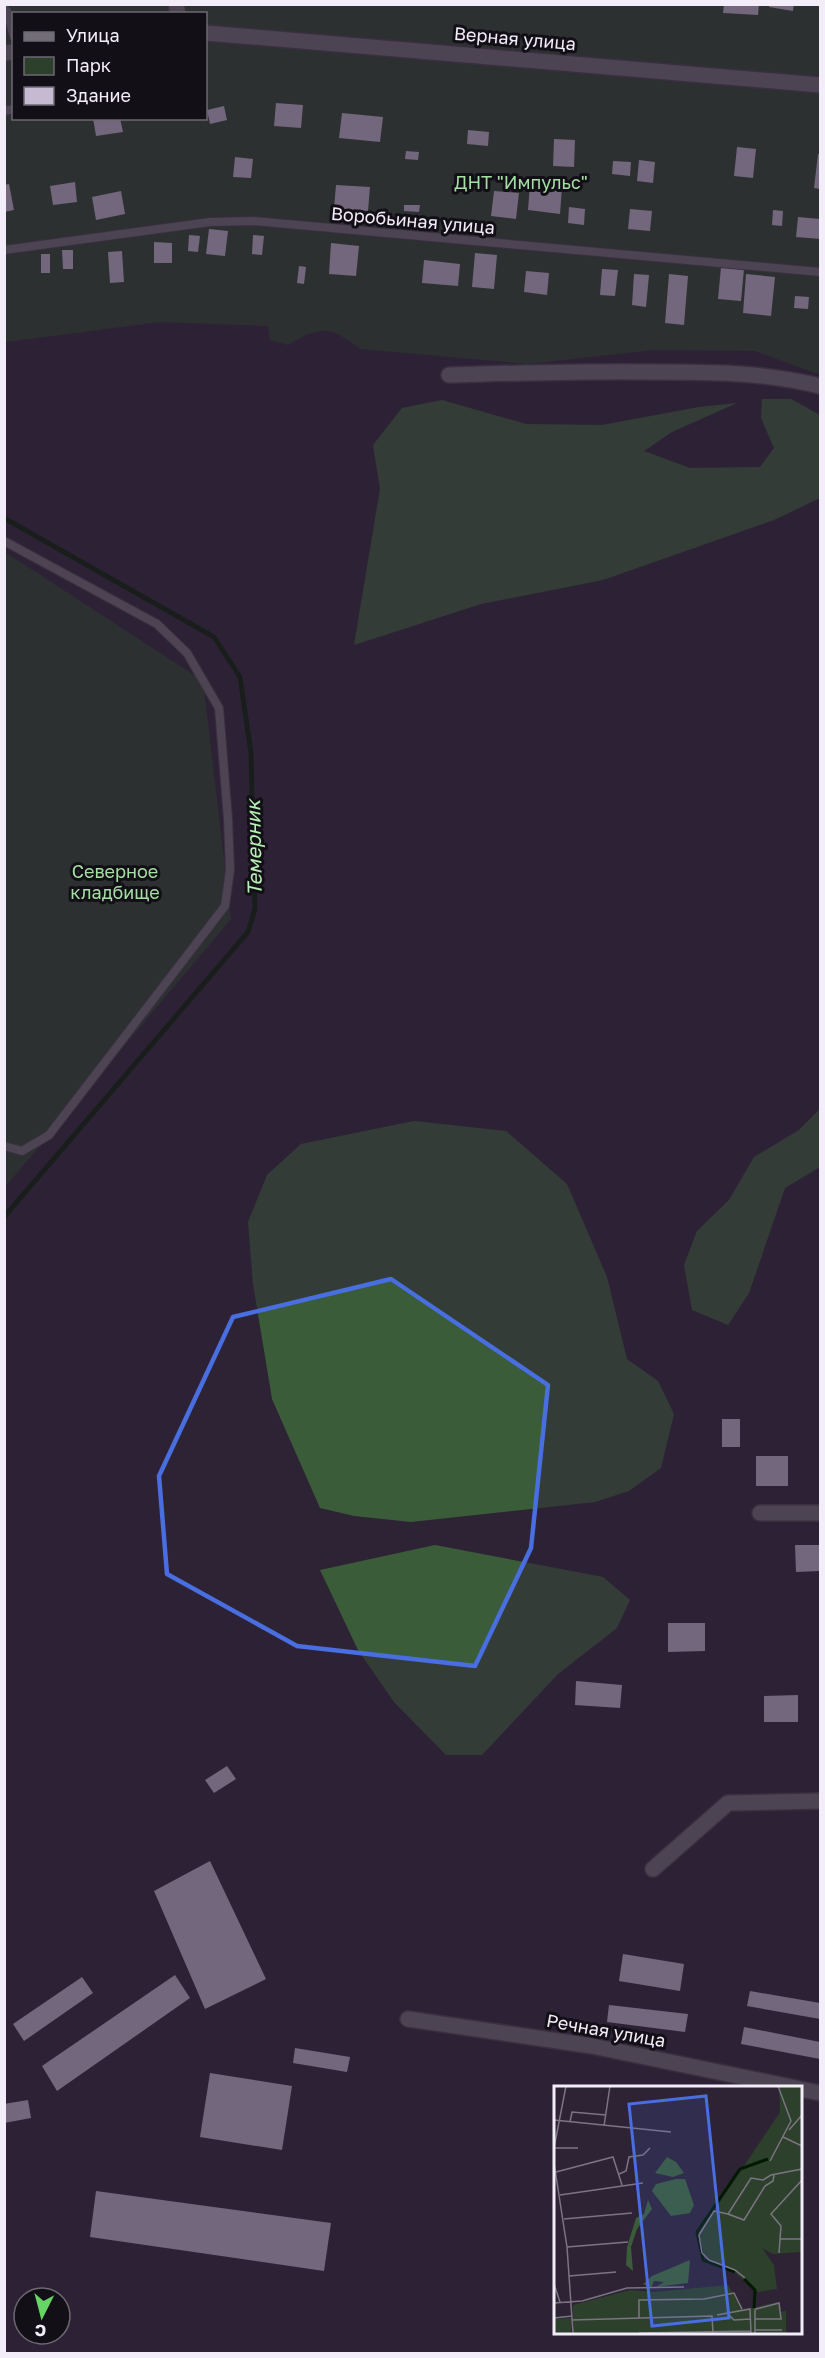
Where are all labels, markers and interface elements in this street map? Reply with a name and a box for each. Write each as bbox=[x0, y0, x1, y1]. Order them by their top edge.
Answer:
legend bbox=[12, 12, 207, 120]
street label: Верная улица bbox=[453, 22, 577, 54]
text: Улица bbox=[66, 24, 120, 46]
text: Парк bbox=[66, 54, 111, 76]
text: Здание bbox=[66, 84, 131, 106]
park label: ДНТ "Импульс" bbox=[454, 171, 588, 193]
street label: Воробьиная улица bbox=[330, 202, 496, 238]
water label: Темерник bbox=[240, 797, 266, 896]
park label: Северное кладбище bbox=[70, 860, 160, 903]
street label: Речная улица bbox=[545, 2009, 668, 2051]
inset map bbox=[554, 2086, 801, 2334]
north arrow bbox=[12, 2286, 72, 2346]
text: С bbox=[34, 2320, 47, 2341]

